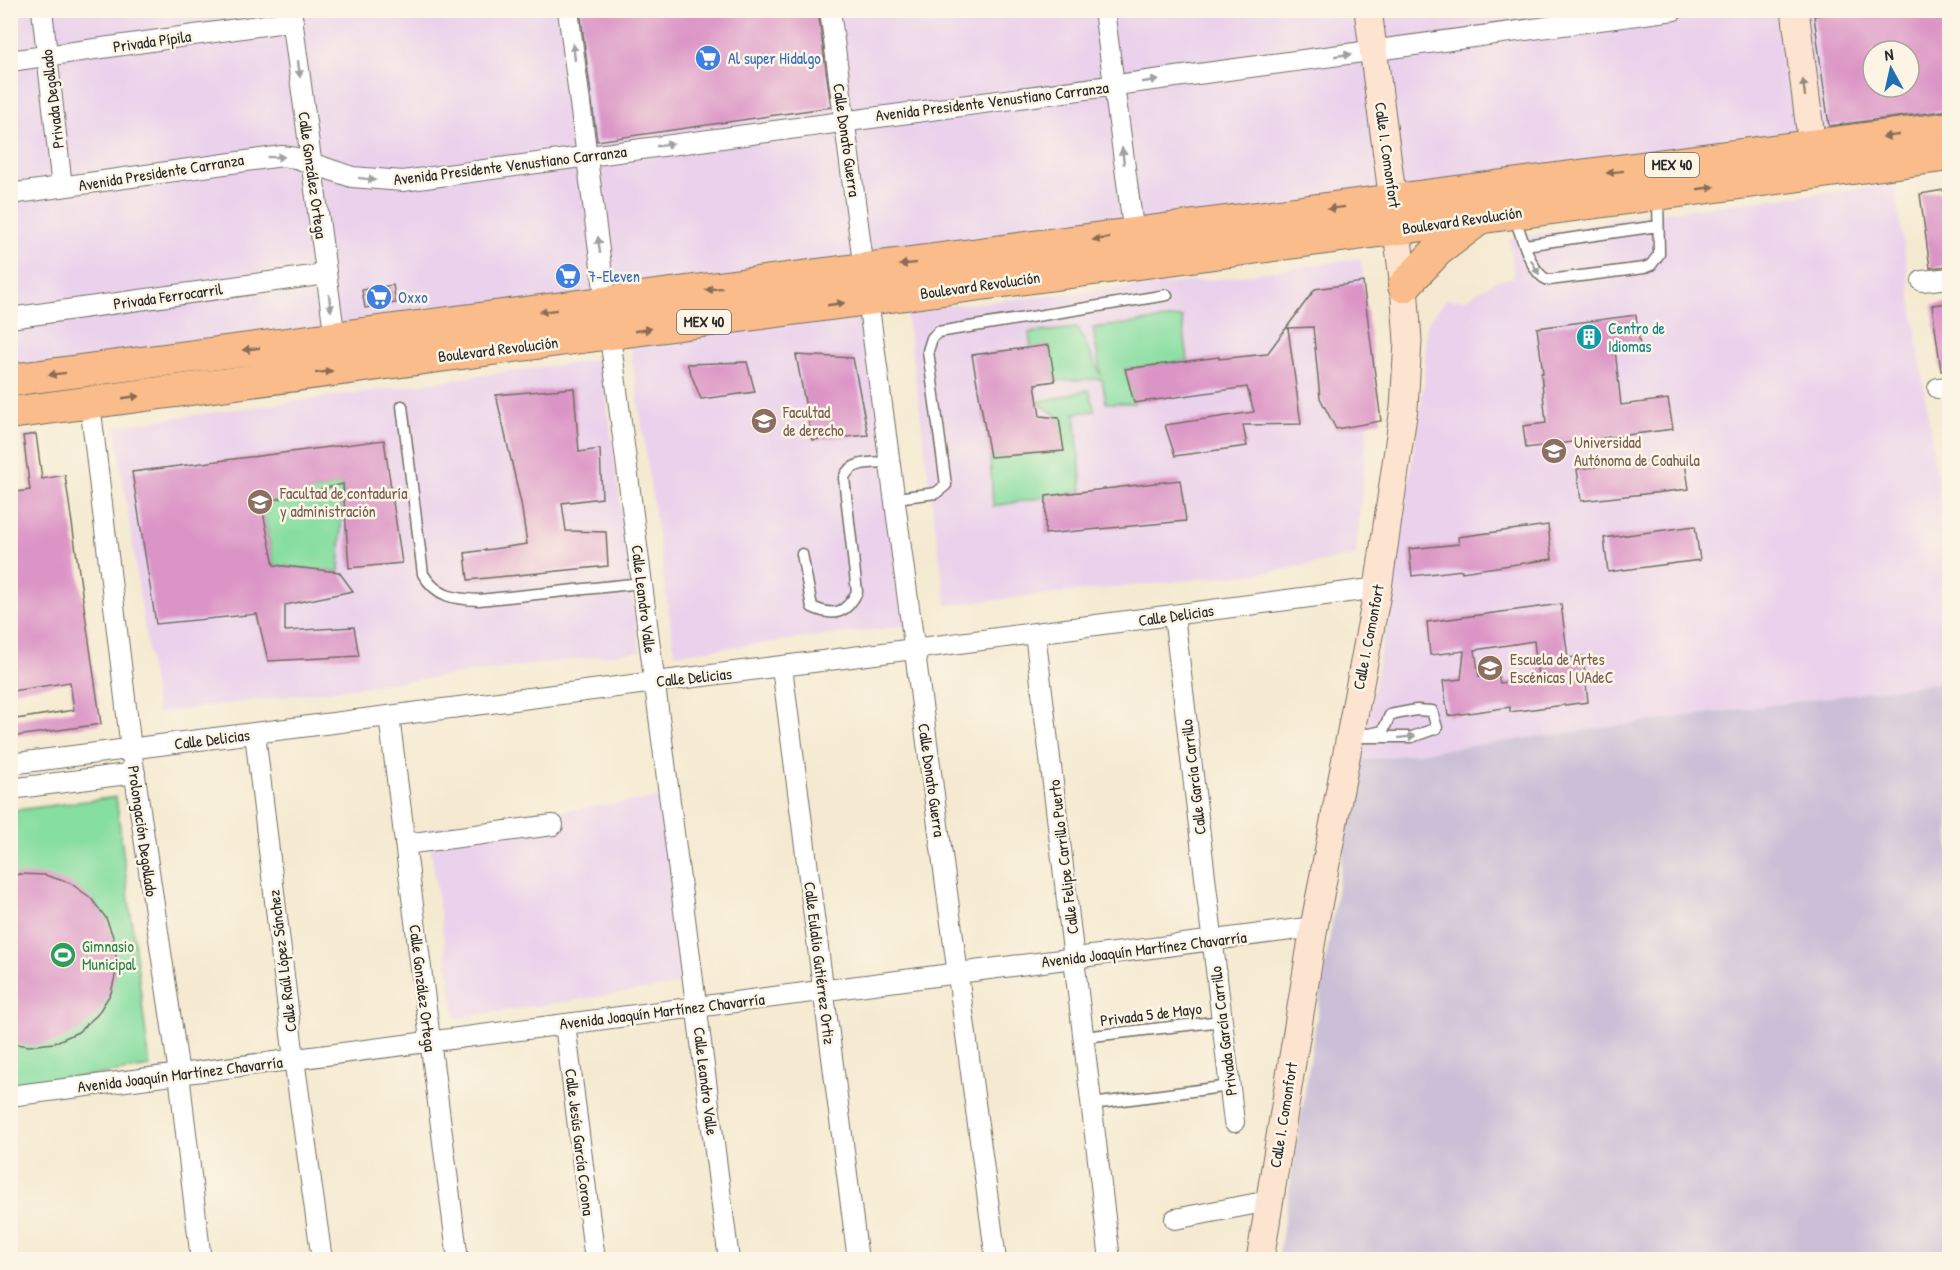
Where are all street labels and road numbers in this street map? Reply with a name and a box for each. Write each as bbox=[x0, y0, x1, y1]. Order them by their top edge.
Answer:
street label: Privada Pípila bbox=[112, 25, 192, 57]
street label: Privada Degollado bbox=[35, 48, 69, 150]
street label: Avenida Presidente Venustiano Carranza bbox=[874, 76, 1110, 126]
street label: Calle Donato Guerra bbox=[828, 82, 866, 198]
street label: Calle I. Comonfort bbox=[1370, 101, 1406, 210]
street label: Calle González Ortega bbox=[293, 110, 333, 240]
street label: Avenida Presidente Venustiano Carranza bbox=[392, 140, 628, 190]
street label: Avenida Presidente Carranza bbox=[77, 148, 245, 196]
road number: MEX 40 bbox=[1645, 153, 1699, 177]
street label: Boulevard Revolución bbox=[1401, 201, 1523, 239]
street label: Boulevard Revolución bbox=[919, 266, 1041, 304]
street label: Privada Ferrocarril bbox=[112, 277, 225, 315]
road number: MEX 40 bbox=[677, 310, 731, 334]
street label: Boulevard Revolución bbox=[437, 331, 559, 367]
street label: Calle Leandro Valle bbox=[626, 544, 662, 655]
street label: Calle I. Comonfort bbox=[1347, 582, 1389, 691]
street label: Calle Delicias bbox=[1137, 599, 1215, 631]
street label: Calle Delicias bbox=[655, 662, 733, 692]
street label: Calle García Carrillo bbox=[1175, 717, 1211, 836]
street label: Calle Donato Guerra bbox=[913, 722, 951, 838]
street label: Calle Delicias bbox=[173, 723, 251, 755]
street label: Prolongación Degollado bbox=[123, 764, 163, 899]
street label: Calle Felipe Carrillo Puerto bbox=[1043, 778, 1083, 936]
street label: Calle Eulalio Gutiérrez Ortiz bbox=[799, 880, 841, 1046]
street label: Calle Raúl López Sánchez bbox=[262, 889, 302, 1033]
street label: Calle González Ortega bbox=[404, 923, 442, 1053]
street label: Avenida Joaquín Martínez Chavarría bbox=[1040, 926, 1248, 972]
street label: Privada García Carrillo bbox=[1204, 964, 1242, 1097]
street label: Avenida Joaquín Martínez Chavarría bbox=[558, 988, 766, 1034]
street label: Privada 5 de Mayo bbox=[1099, 997, 1204, 1031]
street label: Calle Leandro Valle bbox=[688, 1026, 724, 1137]
street label: Avenida Joaquín Martínez Chavarría bbox=[76, 1051, 284, 1097]
street label: Calle I. Comonfort bbox=[1264, 1060, 1302, 1169]
street label: Calle Jesús García Corona bbox=[560, 1067, 600, 1217]

